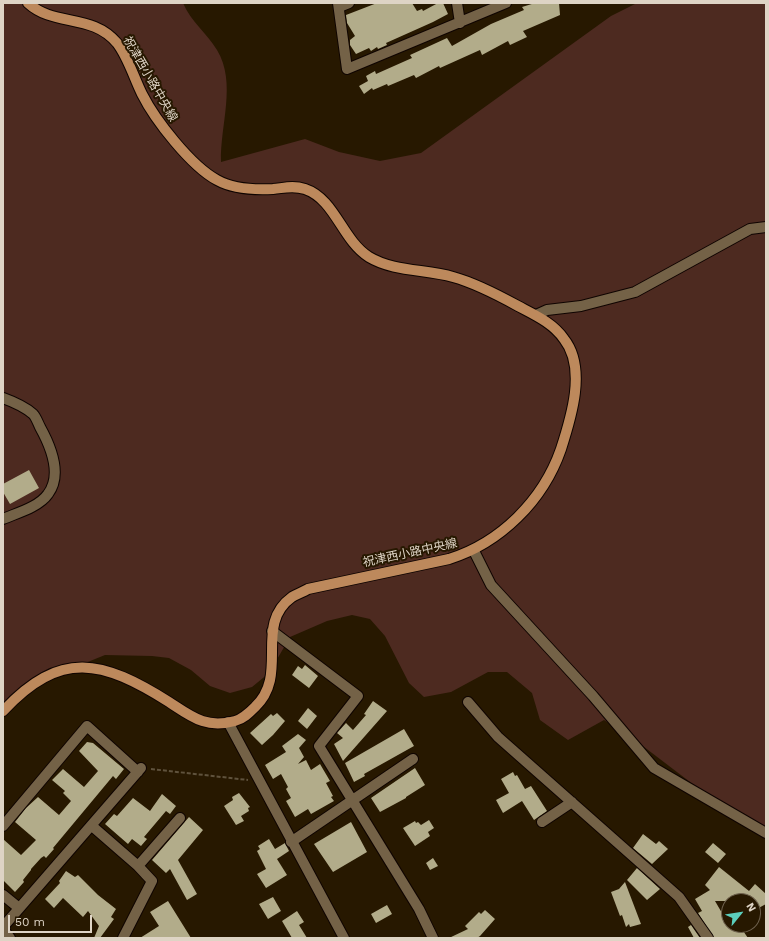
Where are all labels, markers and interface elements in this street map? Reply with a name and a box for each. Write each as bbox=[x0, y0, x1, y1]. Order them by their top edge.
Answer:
street label: 祝津西小路中央線 bbox=[120, 34, 180, 124]
street label: 祝津西小路中央線 bbox=[362, 536, 458, 570]
north arrow bbox=[721, 893, 761, 933]
text: N bbox=[743, 900, 759, 914]
scale bar bbox=[10, 907, 94, 933]
text: 50 m bbox=[15, 915, 45, 929]

